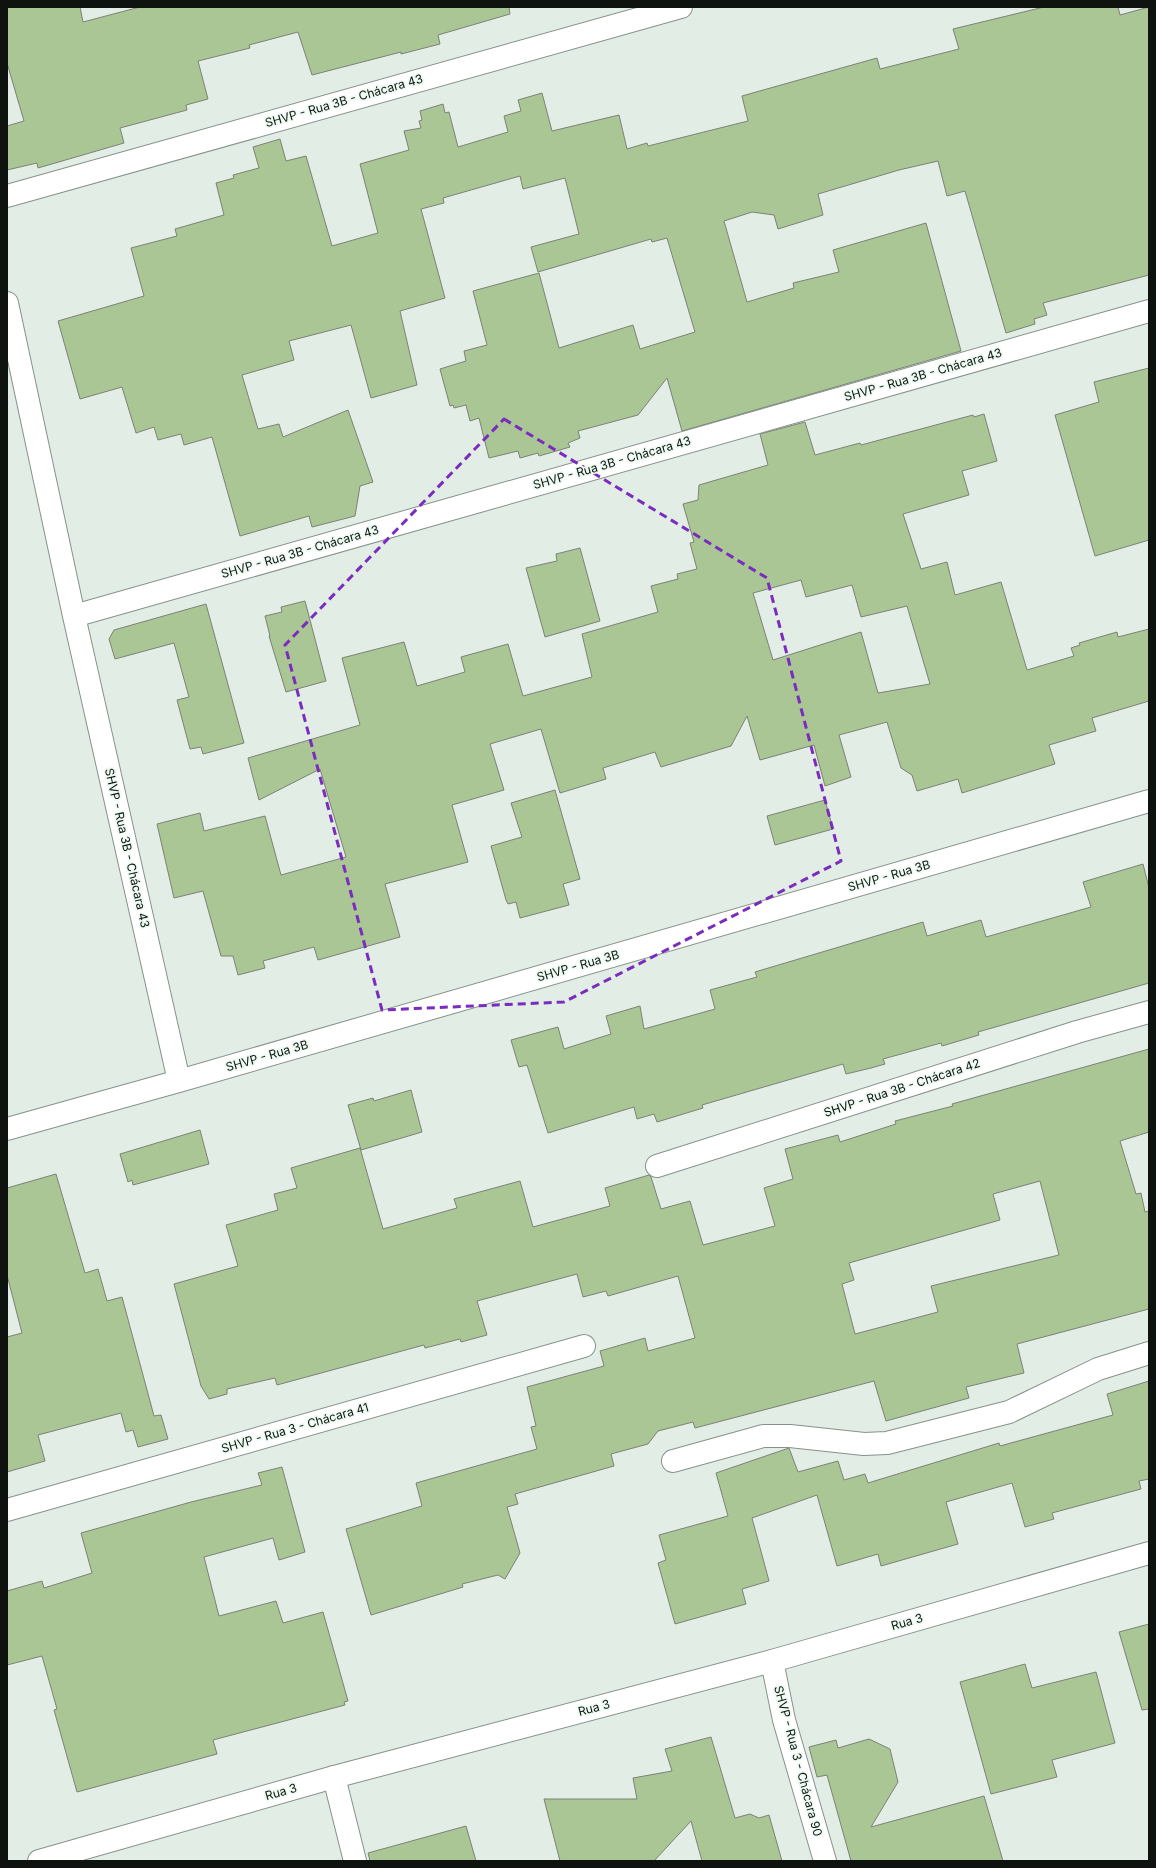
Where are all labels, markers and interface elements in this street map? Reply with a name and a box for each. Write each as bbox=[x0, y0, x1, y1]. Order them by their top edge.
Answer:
street label: SHVP - Rua 3B - Chácara 43 bbox=[263, 71, 424, 130]
street label: SHVP - Rua 3B - Chácara 43 bbox=[842, 345, 1003, 404]
street label: SHVP - Rua 3B - Chácara 43 bbox=[531, 433, 692, 492]
street label: SHVP - Rua 3B - Chácara 43 bbox=[219, 522, 380, 581]
street label: SHVP - Rua 3B - Chácara 43 bbox=[102, 767, 153, 929]
street label: SHVP - Rua 3B bbox=[846, 857, 932, 894]
street label: SHVP - Rua 3B bbox=[535, 947, 621, 984]
street label: SHVP - Rua 3B bbox=[224, 1037, 310, 1074]
street label: SHVP - Rua 3B - Chácara 42 bbox=[822, 1055, 982, 1120]
street label: SHVP - Rua 3 - Chácara 41 bbox=[219, 1399, 370, 1456]
street label: Rua 3 bbox=[889, 1610, 924, 1633]
street label: SHVP - Rua 3 - Chácara 90 bbox=[771, 1684, 826, 1838]
street label: Rua 3 bbox=[576, 1696, 611, 1719]
street label: Rua 3 bbox=[263, 1780, 298, 1803]

